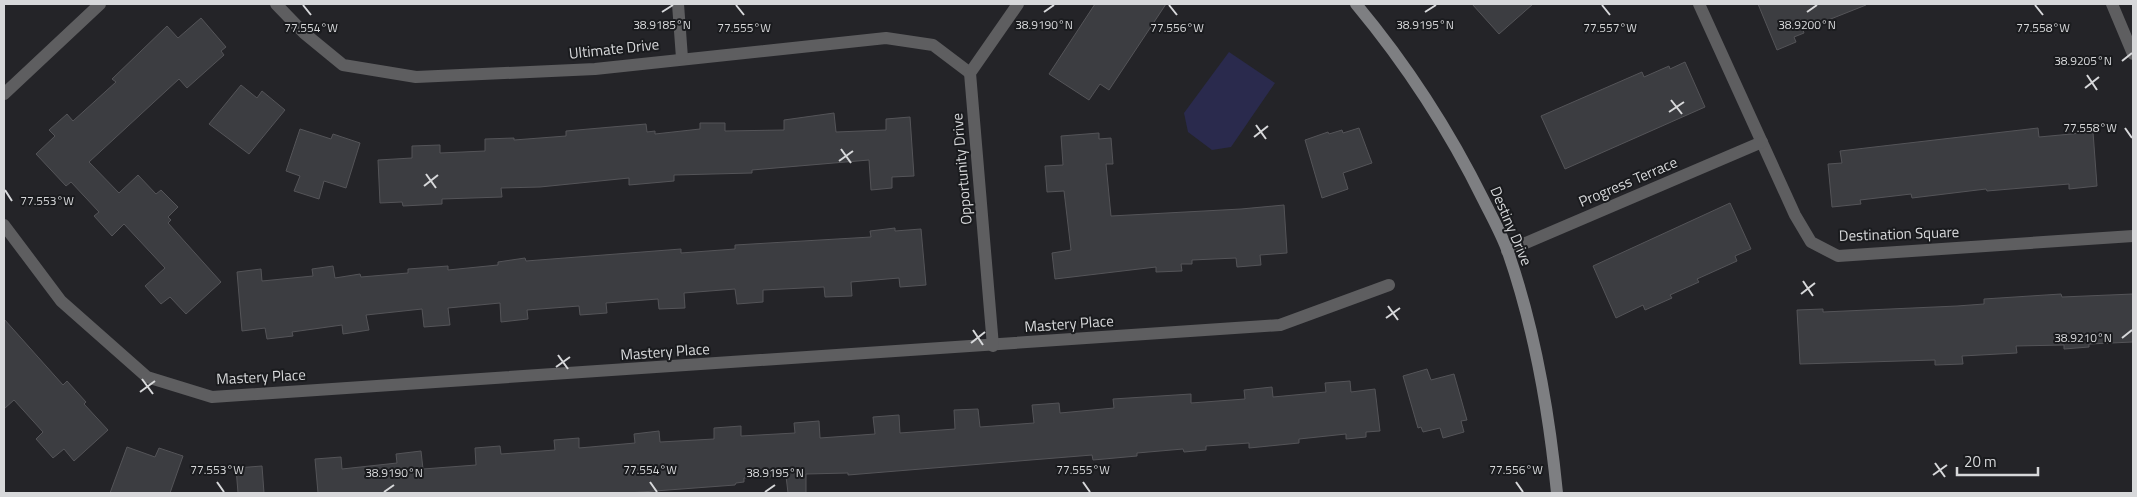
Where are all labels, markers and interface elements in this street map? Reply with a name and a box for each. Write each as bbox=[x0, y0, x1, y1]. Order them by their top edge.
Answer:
text: 38.9185°N bbox=[633, 15, 691, 34]
text: 38.9190°N bbox=[1015, 15, 1073, 34]
text: 38.9195°N bbox=[1396, 15, 1454, 34]
text: 38.9200°N bbox=[1778, 15, 1836, 34]
text: 77.554°W bbox=[284, 18, 338, 37]
text: 77.555°W bbox=[717, 18, 771, 37]
text: 77.556°W bbox=[1150, 18, 1204, 37]
text: 77.557°W bbox=[1583, 18, 1637, 37]
text: 77.558°W bbox=[2016, 18, 2070, 37]
street label: Ultimate Drive bbox=[568, 32, 660, 65]
text: 38.9205°N bbox=[2054, 51, 2112, 70]
street label: Opportunity Drive bbox=[945, 112, 978, 226]
text: 77.558°W bbox=[2063, 118, 2117, 137]
street label: Progress Terrace bbox=[1575, 150, 1681, 213]
street label: Destiny Drive bbox=[1484, 183, 1538, 269]
text: 77.553°W bbox=[20, 191, 74, 210]
street label: Destination Square bbox=[1838, 220, 1959, 247]
street label: Mastery Place bbox=[1023, 309, 1114, 338]
text: 38.9210°N bbox=[2054, 328, 2112, 347]
street label: Mastery Place bbox=[619, 337, 710, 366]
street label: Mastery Place bbox=[216, 363, 306, 390]
scale bar bbox=[1957, 444, 2038, 476]
text: 20 m bbox=[1964, 450, 1997, 473]
text: 77.553°W bbox=[190, 460, 244, 479]
text: 77.554°W bbox=[623, 460, 677, 479]
text: 77.555°W bbox=[1056, 460, 1110, 479]
text: 77.556°W bbox=[1489, 460, 1543, 479]
text: 38.9190°N bbox=[365, 463, 423, 482]
text: 38.9195°N bbox=[746, 463, 804, 482]

